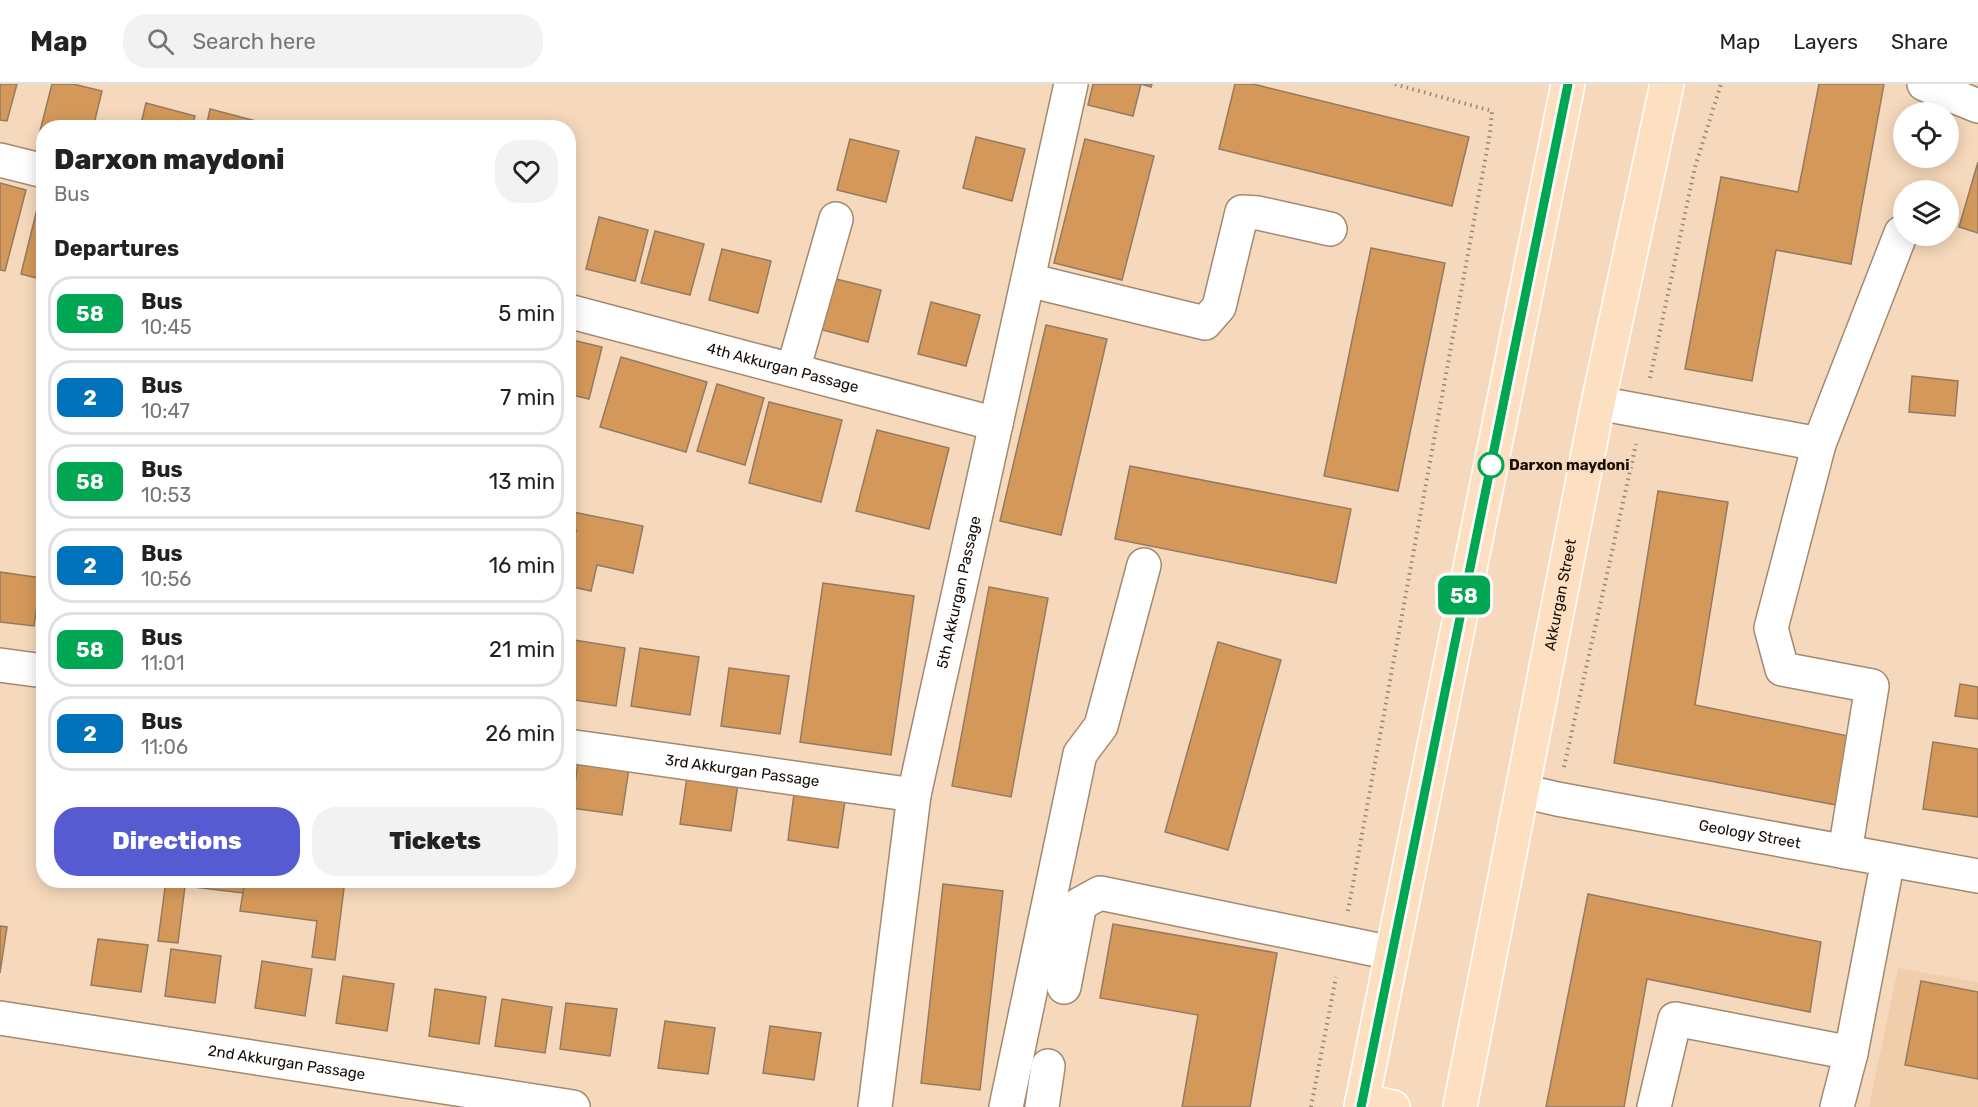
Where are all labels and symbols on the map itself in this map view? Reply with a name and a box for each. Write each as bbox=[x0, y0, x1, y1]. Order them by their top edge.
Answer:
street label: 4th Akkurgan Passage bbox=[705, 339, 861, 396]
marker: Darxon maydoni bbox=[1478, 452, 1504, 478]
place label: Darxon maydoni bbox=[1509, 456, 1630, 474]
street label: 5th Akkurgan Passage bbox=[933, 514, 984, 670]
street label: Akkurgan Street bbox=[1541, 537, 1580, 652]
line badge: 58 bbox=[1437, 576, 1491, 614]
street label: 3rd Akkurgan Passage bbox=[664, 751, 821, 791]
street label: Geology Street bbox=[1697, 816, 1803, 852]
street label: 2nd Akkurgan Passage bbox=[207, 1041, 367, 1084]

